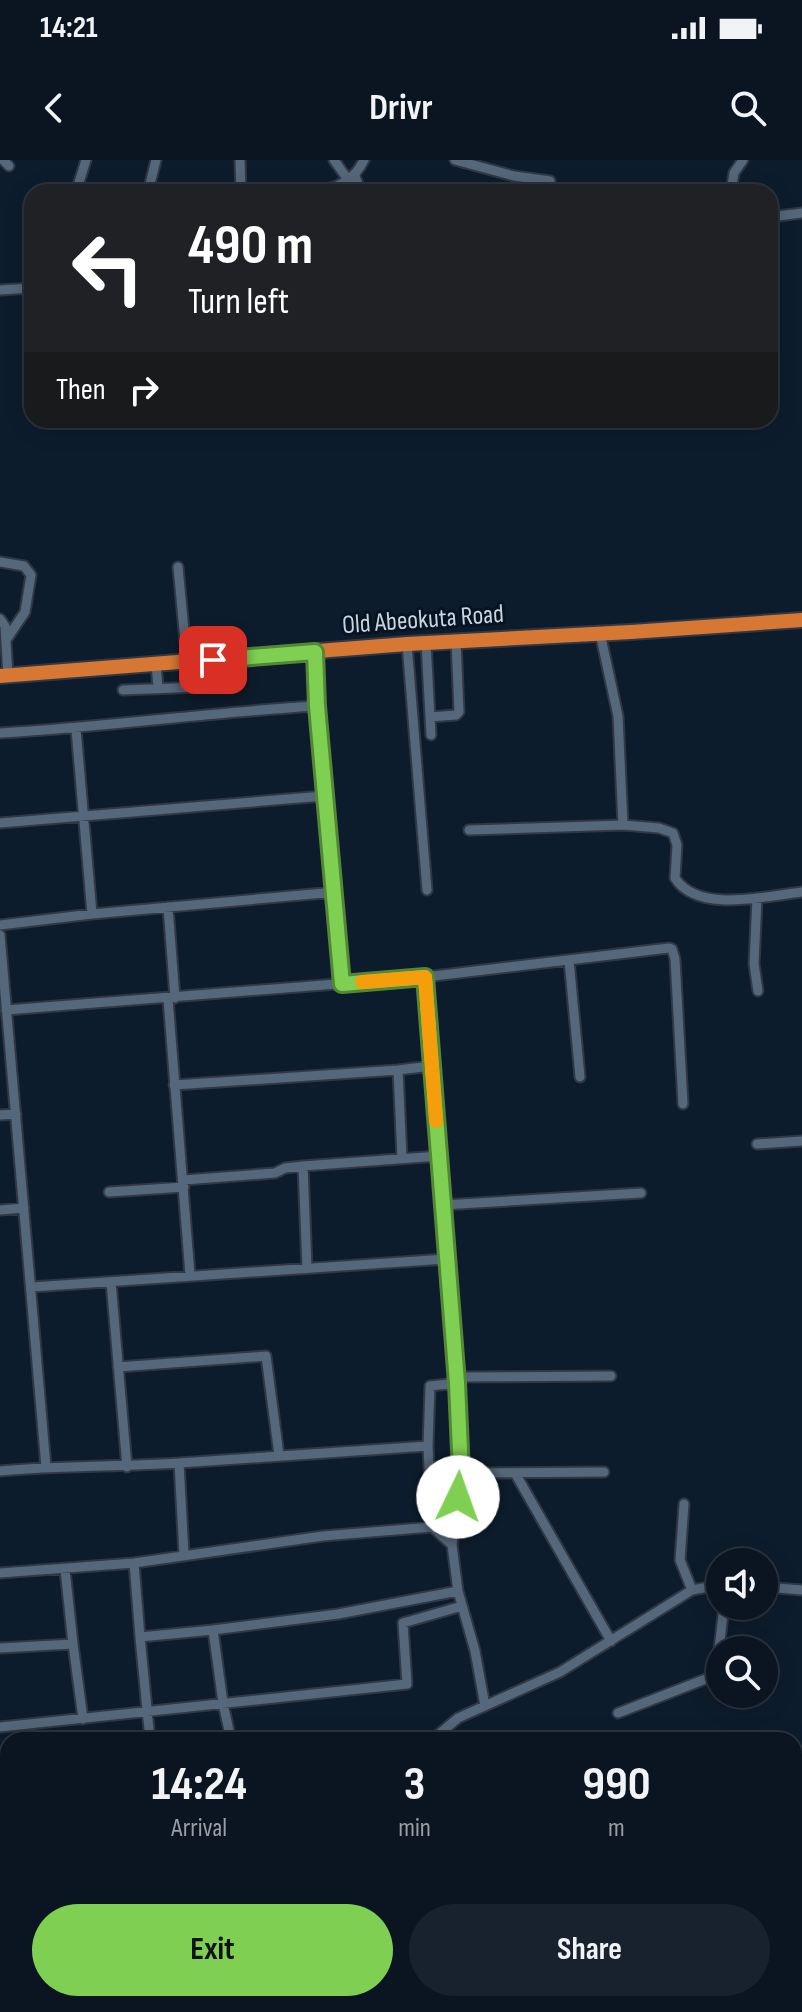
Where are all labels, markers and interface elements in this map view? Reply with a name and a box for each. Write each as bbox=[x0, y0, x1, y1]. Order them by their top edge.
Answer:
text: 14:21 bbox=[40, 10, 98, 46]
icon: back bbox=[32, 86, 76, 130]
icon: search bbox=[726, 86, 770, 130]
text: Drivr bbox=[369, 87, 433, 130]
text: 490 m bbox=[188, 213, 313, 280]
icon: left bbox=[56, 216, 160, 320]
text: Turn left bbox=[188, 281, 289, 324]
icon: right bbox=[122, 368, 166, 412]
text: Then bbox=[56, 372, 106, 408]
street label: Old Abeokuta Road bbox=[341, 599, 505, 641]
pin bbox=[179, 626, 247, 694]
icon: arrive bbox=[191, 638, 235, 682]
position arrow bbox=[416, 1455, 500, 1539]
map controls bbox=[706, 1548, 778, 1708]
button: sound bbox=[706, 1548, 778, 1620]
button: search bbox=[706, 1636, 778, 1708]
text: 14:24 bbox=[151, 1756, 247, 1813]
text: 3 bbox=[404, 1756, 425, 1813]
text: 990 bbox=[582, 1756, 651, 1813]
text: Arrival bbox=[171, 1813, 227, 1844]
text: min bbox=[398, 1813, 431, 1844]
text: m bbox=[608, 1813, 625, 1844]
button: Exit bbox=[32, 1904, 393, 1996]
button: Share bbox=[409, 1904, 770, 1996]

